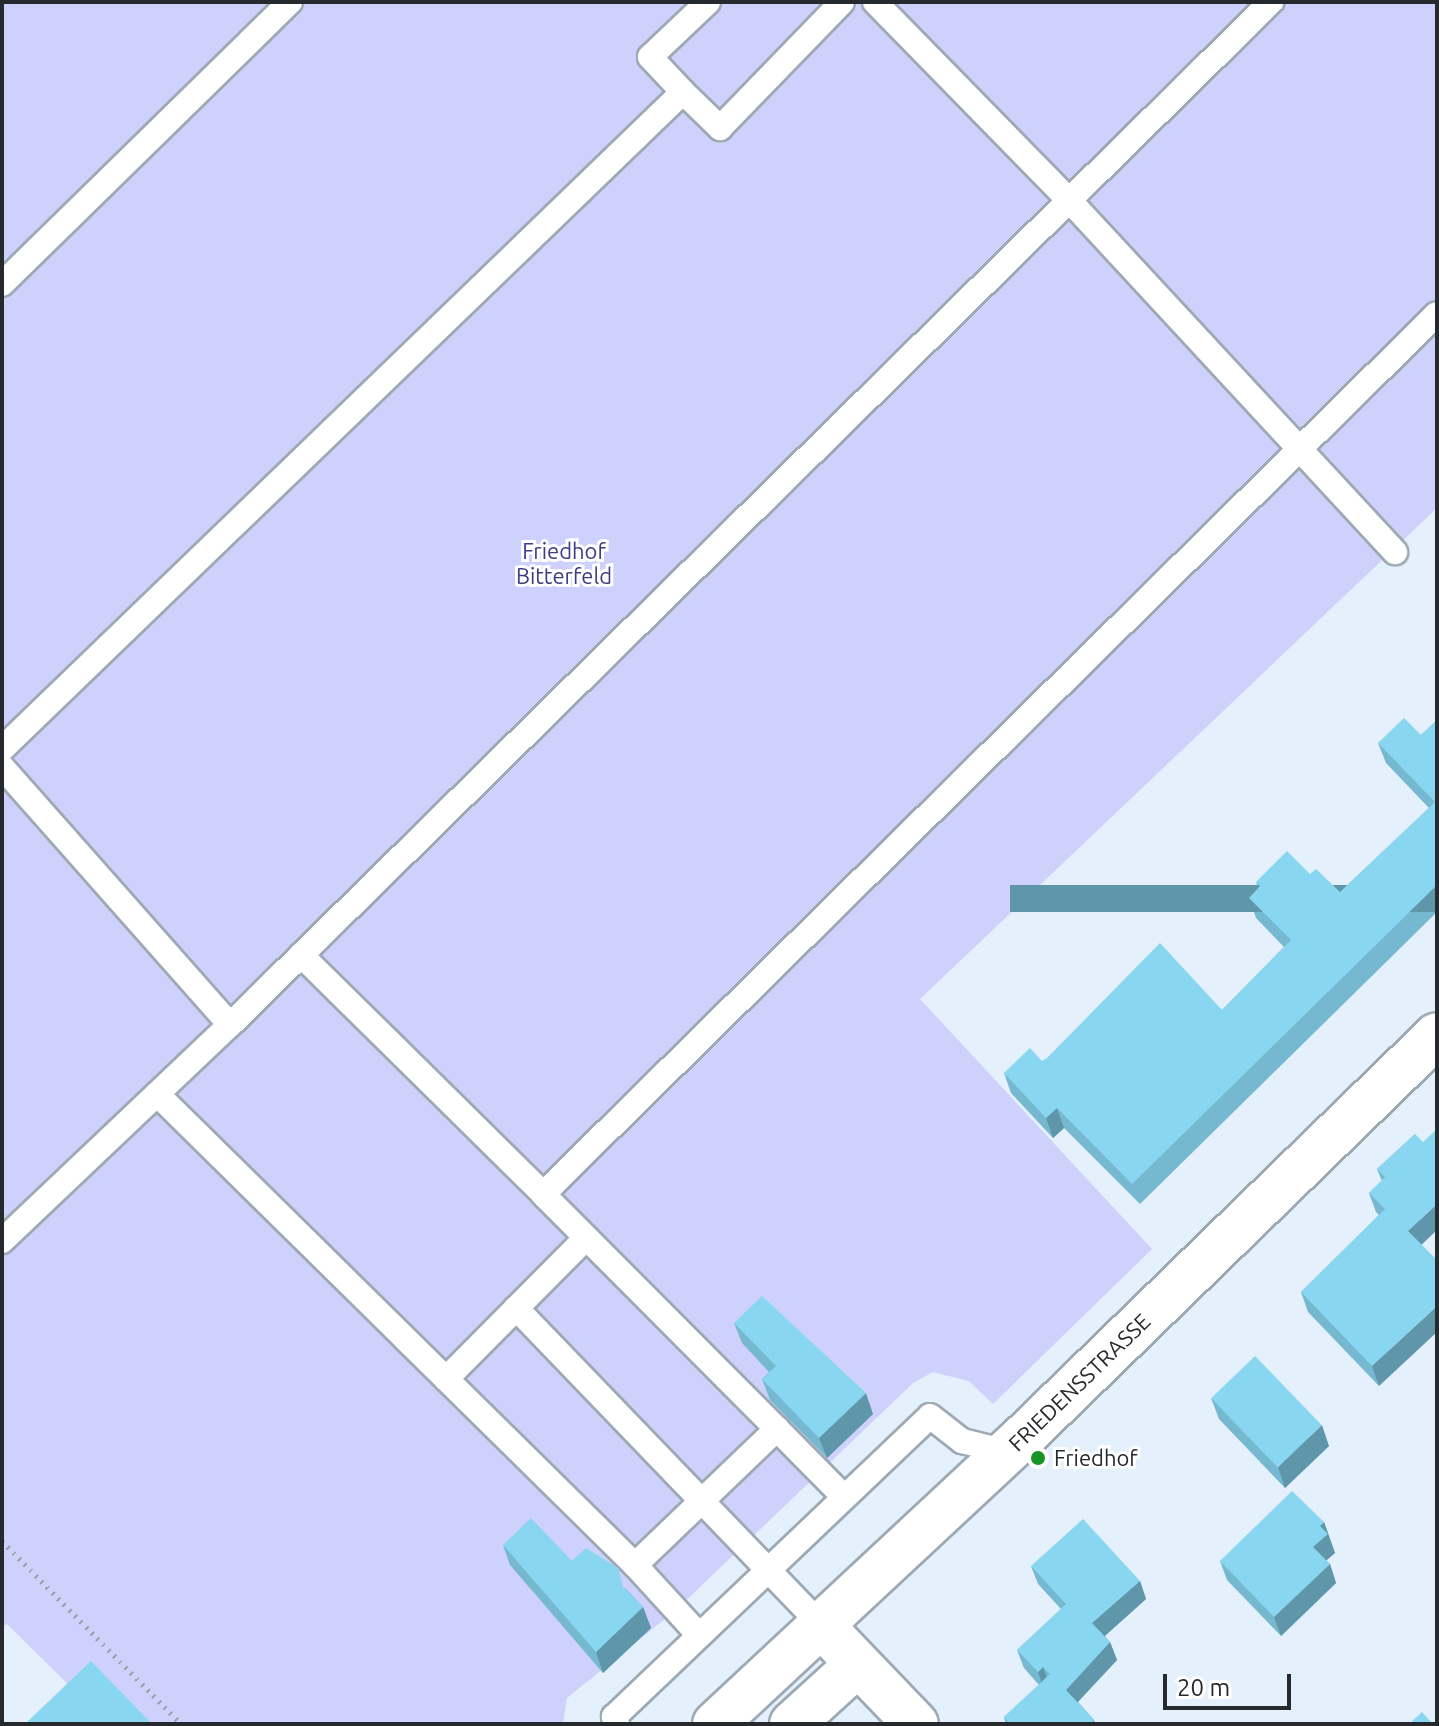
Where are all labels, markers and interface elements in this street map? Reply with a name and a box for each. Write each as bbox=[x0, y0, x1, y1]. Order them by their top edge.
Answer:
park label: Friedhof Bitterfeld bbox=[516, 537, 612, 588]
street label: FRIEDENSSTRASSE bbox=[1003, 1308, 1155, 1456]
place label: Friedhof bbox=[1054, 1445, 1138, 1471]
marker: Friedhof bbox=[1029, 1449, 1047, 1467]
scale bar bbox=[1167, 1658, 1295, 1708]
text: 20 m bbox=[1177, 1674, 1230, 1701]

